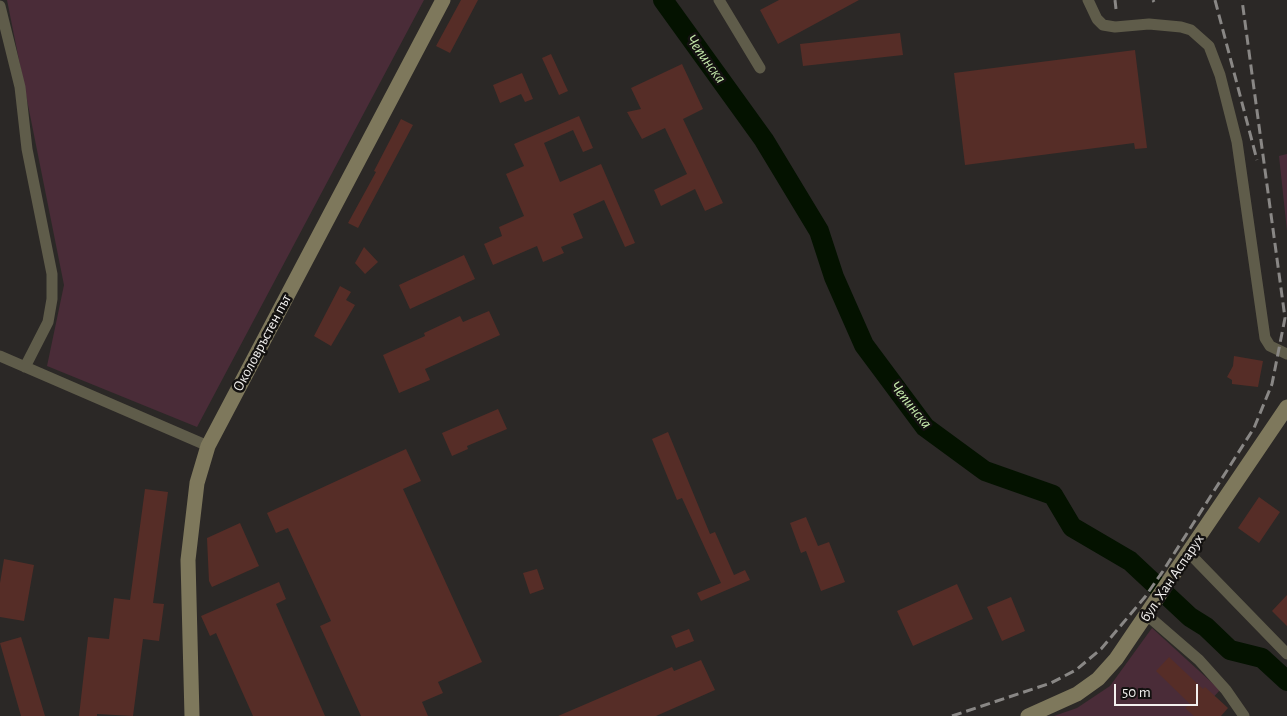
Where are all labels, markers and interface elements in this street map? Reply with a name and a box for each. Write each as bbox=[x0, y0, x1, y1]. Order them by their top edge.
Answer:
water label: Чепинска bbox=[682, 31, 730, 87]
street label: Околовръстен път bbox=[229, 291, 295, 395]
water label: Чепинска bbox=[886, 377, 936, 433]
street label: бул. Хан Аспарух bbox=[1136, 531, 1208, 625]
scale bar bbox=[1117, 674, 1201, 706]
text: 50 m bbox=[1122, 685, 1151, 700]

